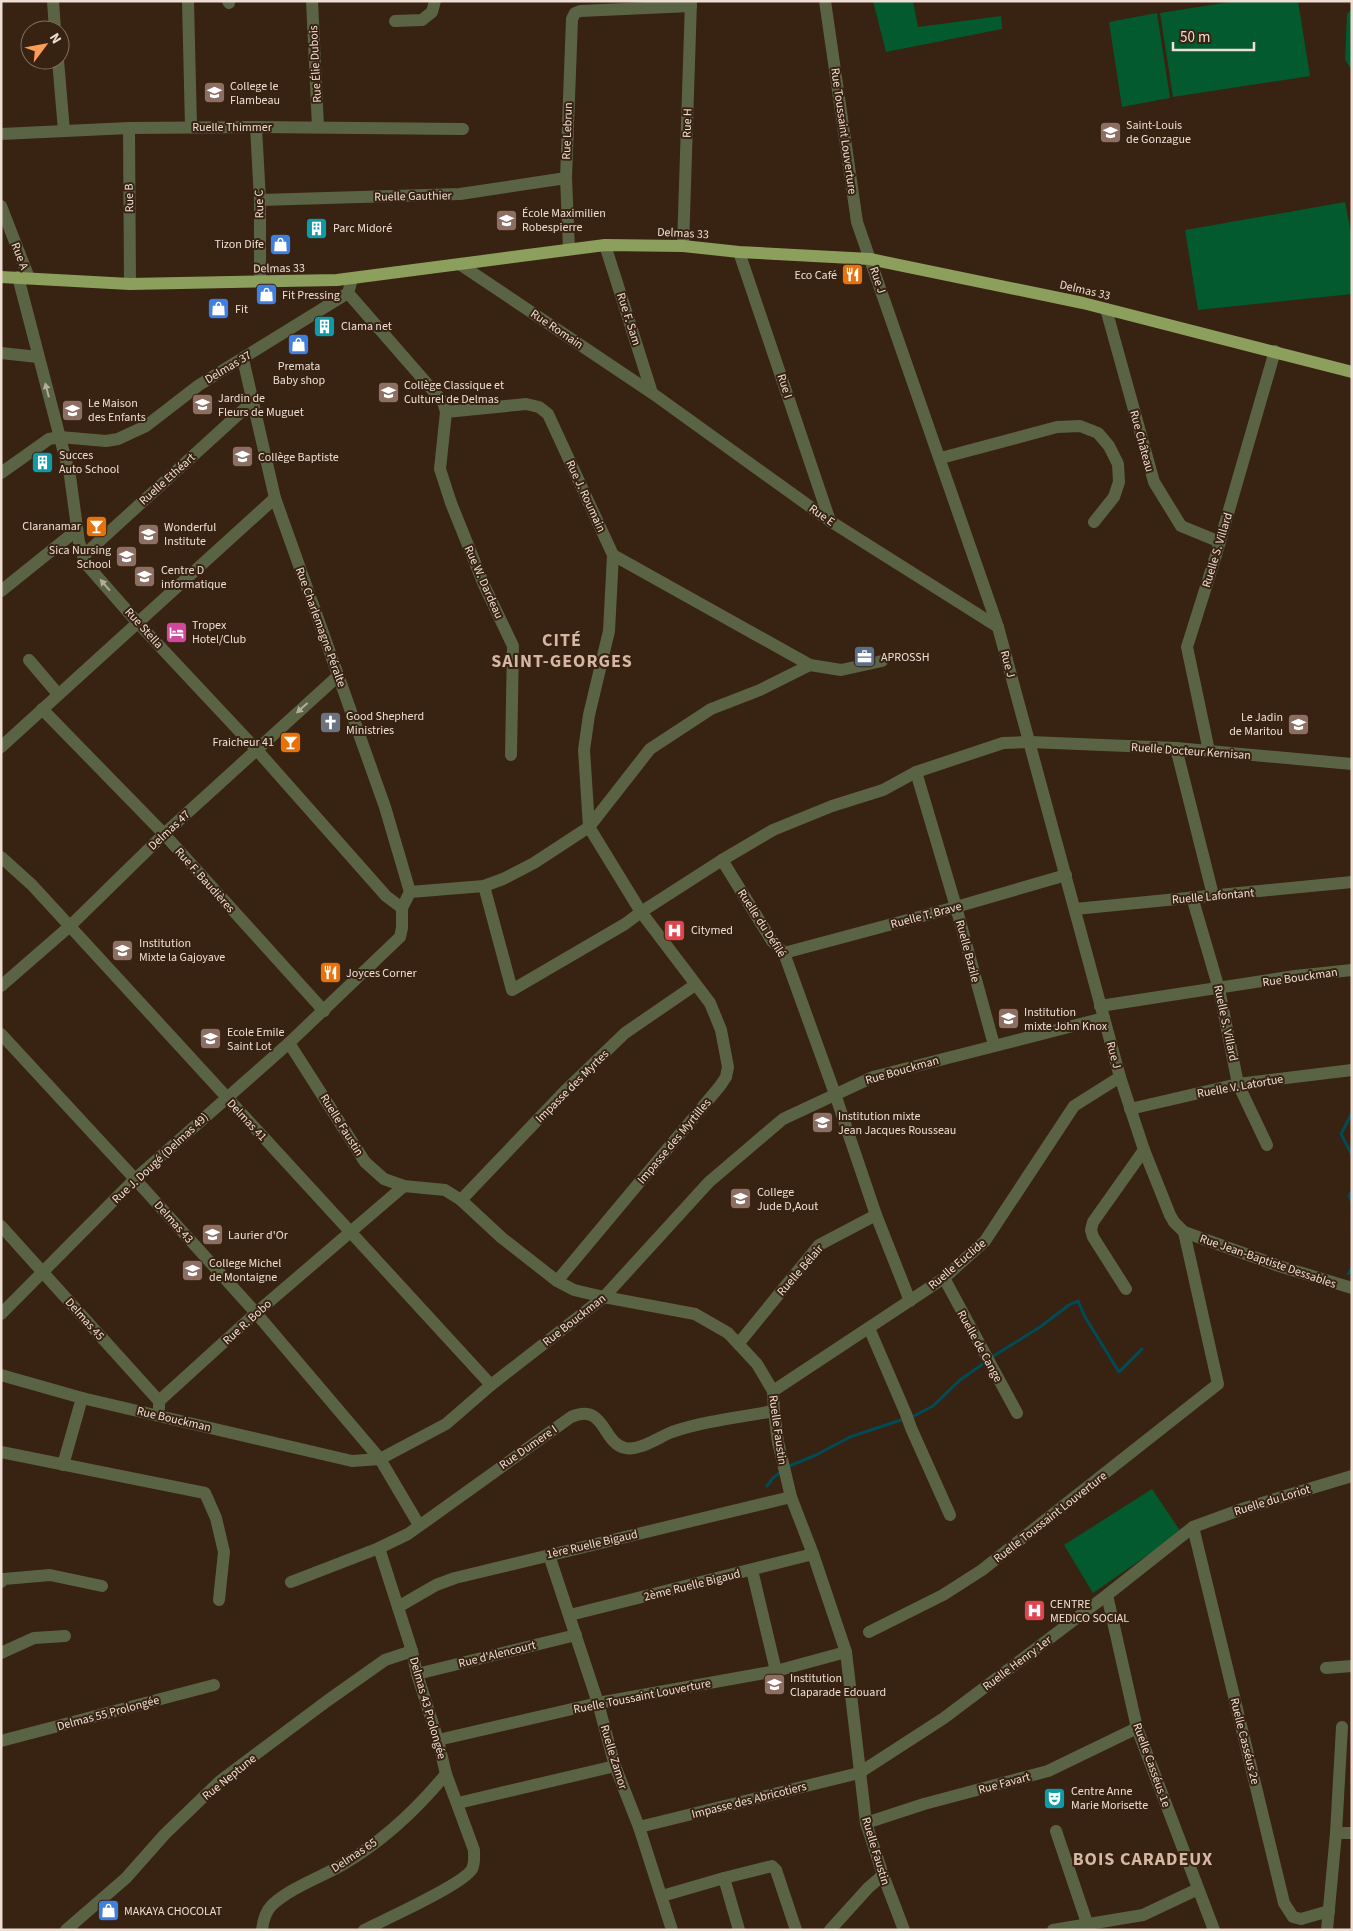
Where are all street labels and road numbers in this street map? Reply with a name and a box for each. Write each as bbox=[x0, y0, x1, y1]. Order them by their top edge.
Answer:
street label: Rue Élie Dubois bbox=[305, 25, 326, 103]
street label: Rue Toussaint Louverture bbox=[826, 67, 861, 195]
street label: Rue Lebrun bbox=[558, 102, 577, 160]
street label: Rue H bbox=[678, 108, 697, 138]
street label: Ruelle Thimmer bbox=[192, 119, 273, 136]
street label: Rue B bbox=[121, 183, 138, 213]
street label: Ruelle Gauthier bbox=[374, 187, 453, 206]
street label: Rue C bbox=[251, 189, 268, 218]
street label: Delmas 33 bbox=[657, 224, 709, 243]
street label: Rue A bbox=[7, 240, 33, 273]
street label: Delmas 33 bbox=[253, 260, 305, 277]
street label: Rue J bbox=[865, 264, 890, 296]
street label: Delmas 33 bbox=[1058, 276, 1112, 305]
street label: Rue F. Sam bbox=[612, 291, 645, 348]
street label: Rue Romain bbox=[527, 305, 587, 353]
street label: Delmas 37 bbox=[202, 347, 255, 388]
street label: Rue I bbox=[773, 372, 796, 401]
street label: Rue Château bbox=[1125, 408, 1158, 474]
street label: Ruelle Ethéart bbox=[135, 449, 199, 509]
street label: Rue J. Roumain bbox=[561, 457, 610, 535]
street label: Rue E bbox=[805, 500, 838, 530]
street label: Ruelle S. Villard bbox=[1198, 511, 1237, 590]
street label: Rue W. Dardeau bbox=[460, 543, 507, 622]
street label: Rue Charlemagne Péralte bbox=[291, 565, 350, 690]
street label: Rue Stella bbox=[121, 604, 167, 653]
street label: Rue J bbox=[996, 649, 1019, 680]
street label: Ruelle Docteur Kernisan bbox=[1130, 739, 1251, 764]
street label: Delmas 47 bbox=[145, 806, 194, 854]
street label: Rue F. Baudières bbox=[171, 844, 239, 917]
street label: Ruelle Lafontant bbox=[1171, 884, 1255, 909]
street label: Ruelle du Défilé bbox=[733, 886, 790, 961]
street label: Ruelle T. Brave bbox=[889, 898, 964, 933]
street label: Ruelle Bazile bbox=[951, 918, 984, 984]
street label: Rue Bouckman bbox=[1261, 964, 1339, 991]
street label: Ruelle S. Villard bbox=[1209, 983, 1242, 1063]
street label: Rue J bbox=[1102, 1040, 1125, 1071]
street label: Impasse des Myrtes bbox=[532, 1046, 613, 1127]
street label: Rue Bouckman bbox=[863, 1052, 941, 1089]
street label: Ruelle V. Latortue bbox=[1196, 1071, 1285, 1102]
street label: Ruelle Faustin bbox=[316, 1091, 367, 1160]
street label: Impasse des Myrtilles bbox=[634, 1095, 715, 1188]
street label: Delmas 41 bbox=[223, 1096, 271, 1145]
street label: Rue J. Dougé (Delmas 49) bbox=[108, 1109, 212, 1208]
street label: Delmas 43 bbox=[150, 1197, 197, 1247]
street label: Rue Jean-Baptiste Dessables bbox=[1197, 1230, 1338, 1293]
street label: Ruelle Euclide bbox=[925, 1235, 990, 1294]
street label: Ruelle Bélair bbox=[773, 1240, 828, 1300]
street label: Rue Bouckman bbox=[539, 1290, 609, 1350]
street label: Delmas 45 bbox=[61, 1294, 108, 1344]
street label: Rue R. Bobo bbox=[219, 1296, 276, 1349]
street label: Ruelle de Cange bbox=[953, 1307, 1006, 1385]
street label: Ruelle Faustin bbox=[764, 1394, 791, 1466]
street label: Rue Bouckman bbox=[135, 1403, 213, 1436]
street label: Rue Dumere I bbox=[496, 1421, 561, 1474]
street label: Ruelle Toussaint Louverture bbox=[990, 1468, 1111, 1567]
street label: Ruelle du Loriot bbox=[1232, 1481, 1312, 1520]
street label: 1ère Ruelle Bigaud bbox=[545, 1526, 639, 1563]
street label: 2ème Ruelle Bigaud bbox=[642, 1565, 742, 1606]
street label: Ruelle Henry 1er bbox=[979, 1631, 1056, 1695]
street label: Rue d'Alencourt bbox=[457, 1637, 538, 1672]
street label: Delmas 43 Prolongée bbox=[405, 1655, 450, 1761]
street label: Ruelle Toussaint Louverture bbox=[572, 1675, 712, 1718]
street label: Delmas 55 Prolongée bbox=[55, 1692, 161, 1735]
street label: Ruelle Casséus 2e bbox=[1226, 1696, 1263, 1786]
street label: Ruelle Casséus 1e bbox=[1128, 1721, 1175, 1810]
street label: Ruelle Zamor bbox=[596, 1723, 632, 1792]
street label: Rue Neptune bbox=[199, 1750, 260, 1804]
street label: Rue Favart bbox=[976, 1768, 1032, 1799]
street label: Impasse des Abricotiers bbox=[690, 1778, 808, 1823]
street label: Ruelle Faustin bbox=[857, 1815, 894, 1887]
street label: Delmas 65 bbox=[328, 1834, 381, 1877]

